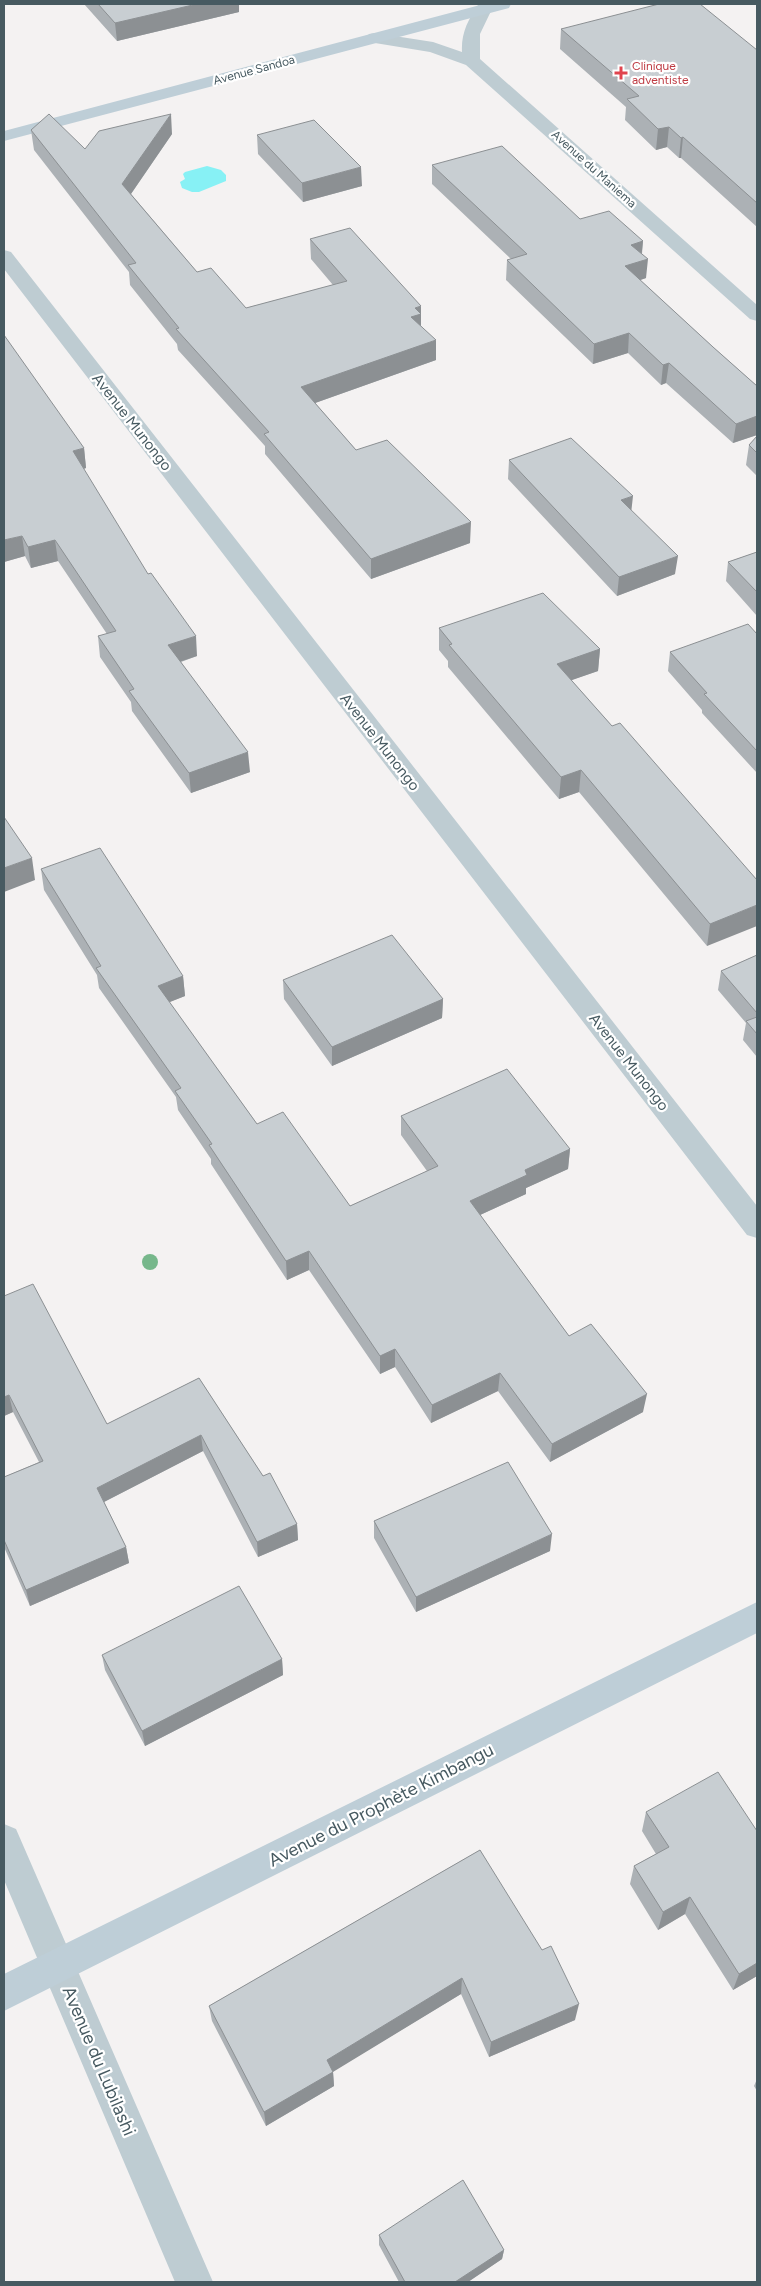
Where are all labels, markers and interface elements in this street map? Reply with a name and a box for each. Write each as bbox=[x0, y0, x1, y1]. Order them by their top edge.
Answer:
street label: Avenue Sandoa bbox=[212, 52, 296, 88]
place label: Clinique adventiste bbox=[632, 59, 689, 87]
marker: Clinique adventiste bbox=[614, 66, 628, 80]
street label: Avenue du Maniema bbox=[549, 127, 639, 211]
street label: Avenue Munongo bbox=[88, 370, 176, 474]
street label: Avenue Munongo bbox=[336, 690, 424, 794]
street label: Avenue Munongo bbox=[585, 1010, 673, 1114]
street label: Avenue du Prophète Kimbangu bbox=[265, 1739, 497, 1871]
street label: Avenue du Lubilashi bbox=[58, 1983, 140, 2139]

